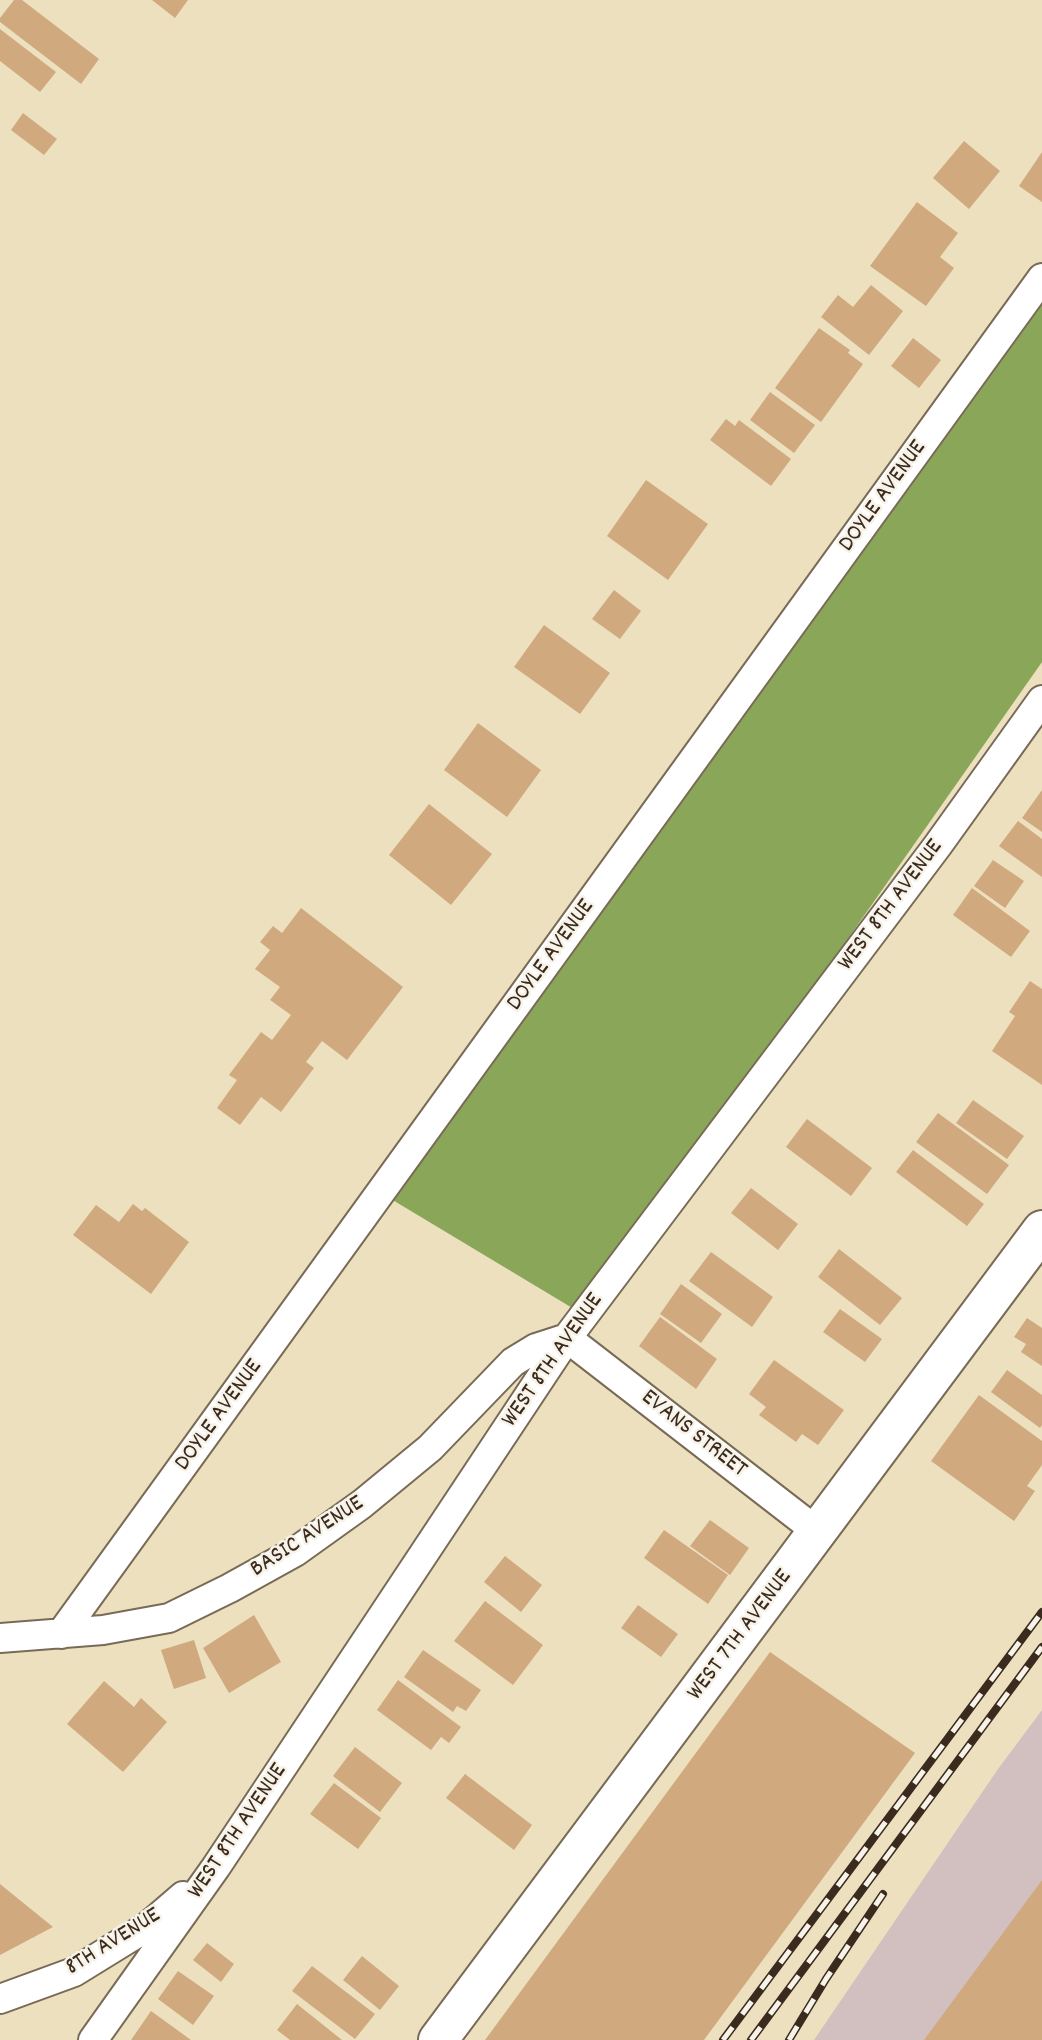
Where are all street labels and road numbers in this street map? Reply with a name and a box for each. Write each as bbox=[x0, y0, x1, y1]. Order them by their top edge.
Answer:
street label: DOYLE AVENUE bbox=[834, 436, 934, 558]
street label: WEST 8TH AVENUE bbox=[833, 835, 951, 977]
street label: DOYLE AVENUE bbox=[502, 895, 602, 1017]
street label: WEST 8TH AVENUE bbox=[497, 1288, 611, 1434]
street label: DOYLE AVENUE bbox=[170, 1355, 270, 1477]
street label: EVANS STREET bbox=[634, 1385, 752, 1485]
street label: BASIC AVENUE bbox=[246, 1491, 370, 1585]
street label: WEST 7TH AVENUE bbox=[682, 1565, 800, 1707]
street label: WEST 8TH AVENUE bbox=[183, 1759, 295, 1905]
street label: 8TH AVENUE bbox=[61, 1902, 167, 1984]

